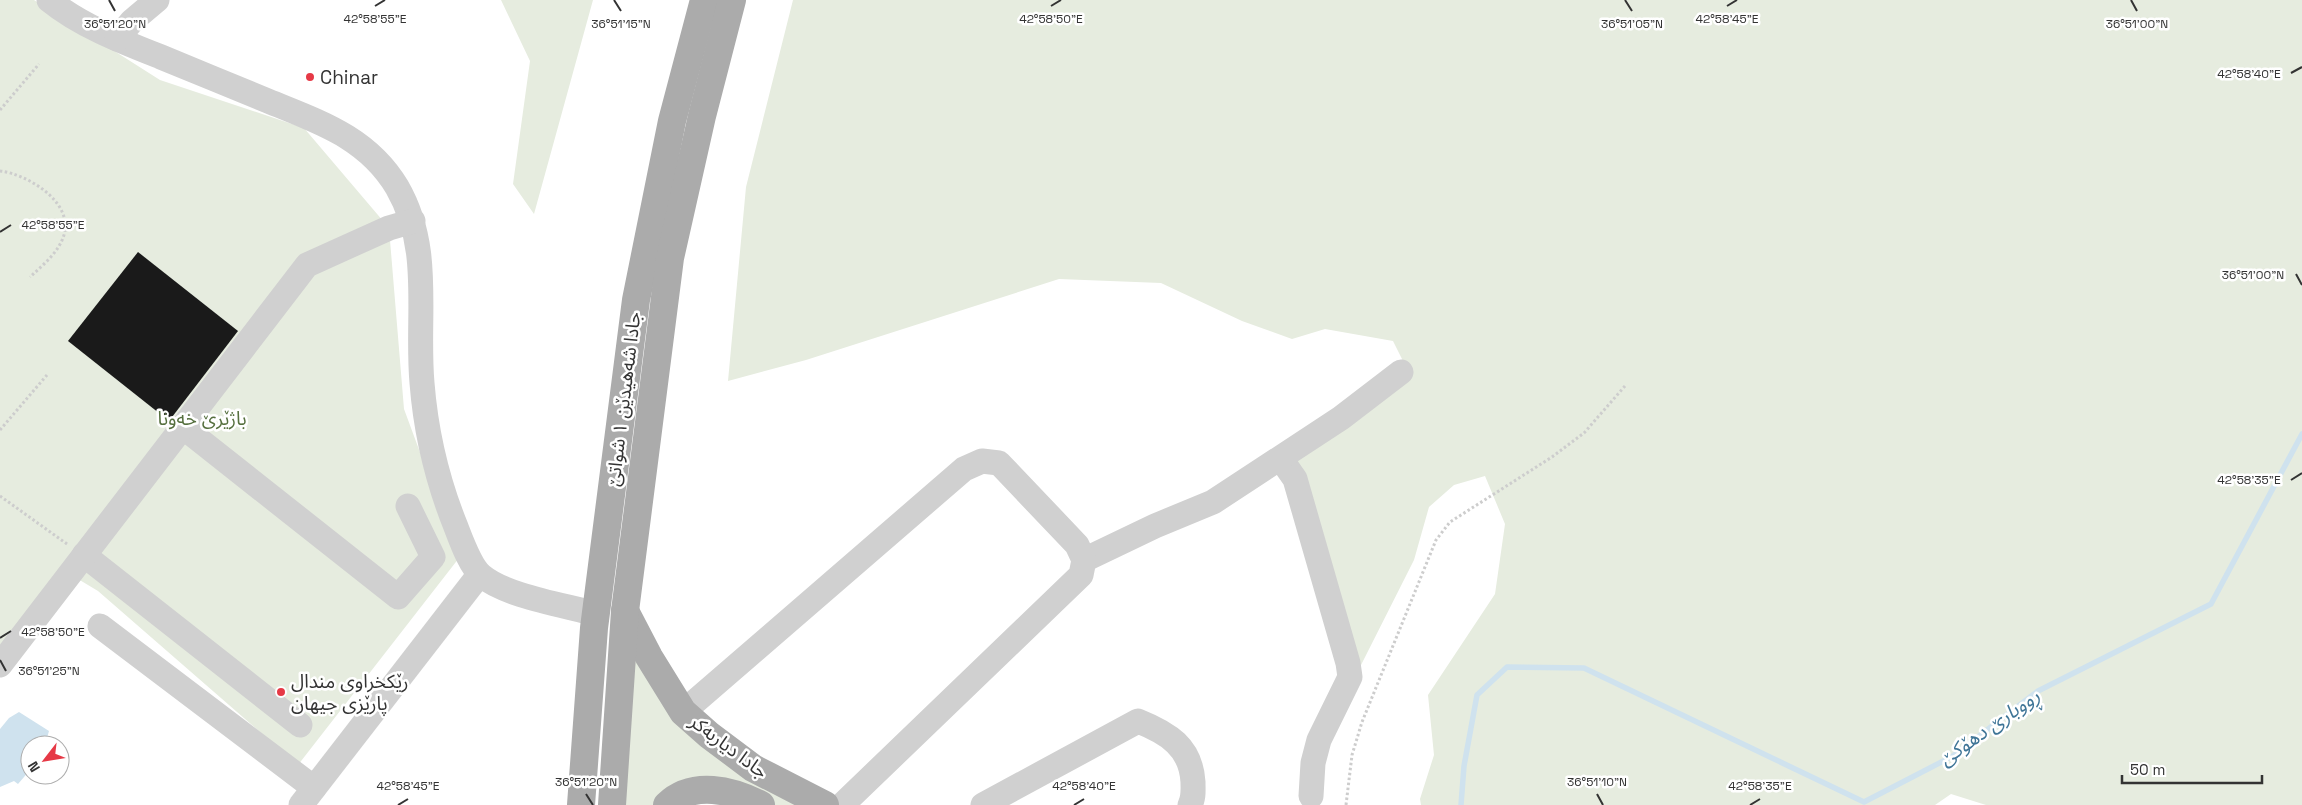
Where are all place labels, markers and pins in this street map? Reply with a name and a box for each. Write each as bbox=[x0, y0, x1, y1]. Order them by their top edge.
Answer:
place label: Chinar bbox=[320, 65, 378, 90]
marker: Chinar bbox=[304, 71, 316, 83]
place label: رێکخراوی مندال پارێزی جیهان bbox=[291, 669, 409, 716]
marker: رێکخراوی مندال پارێزی جیهان bbox=[275, 686, 287, 698]

